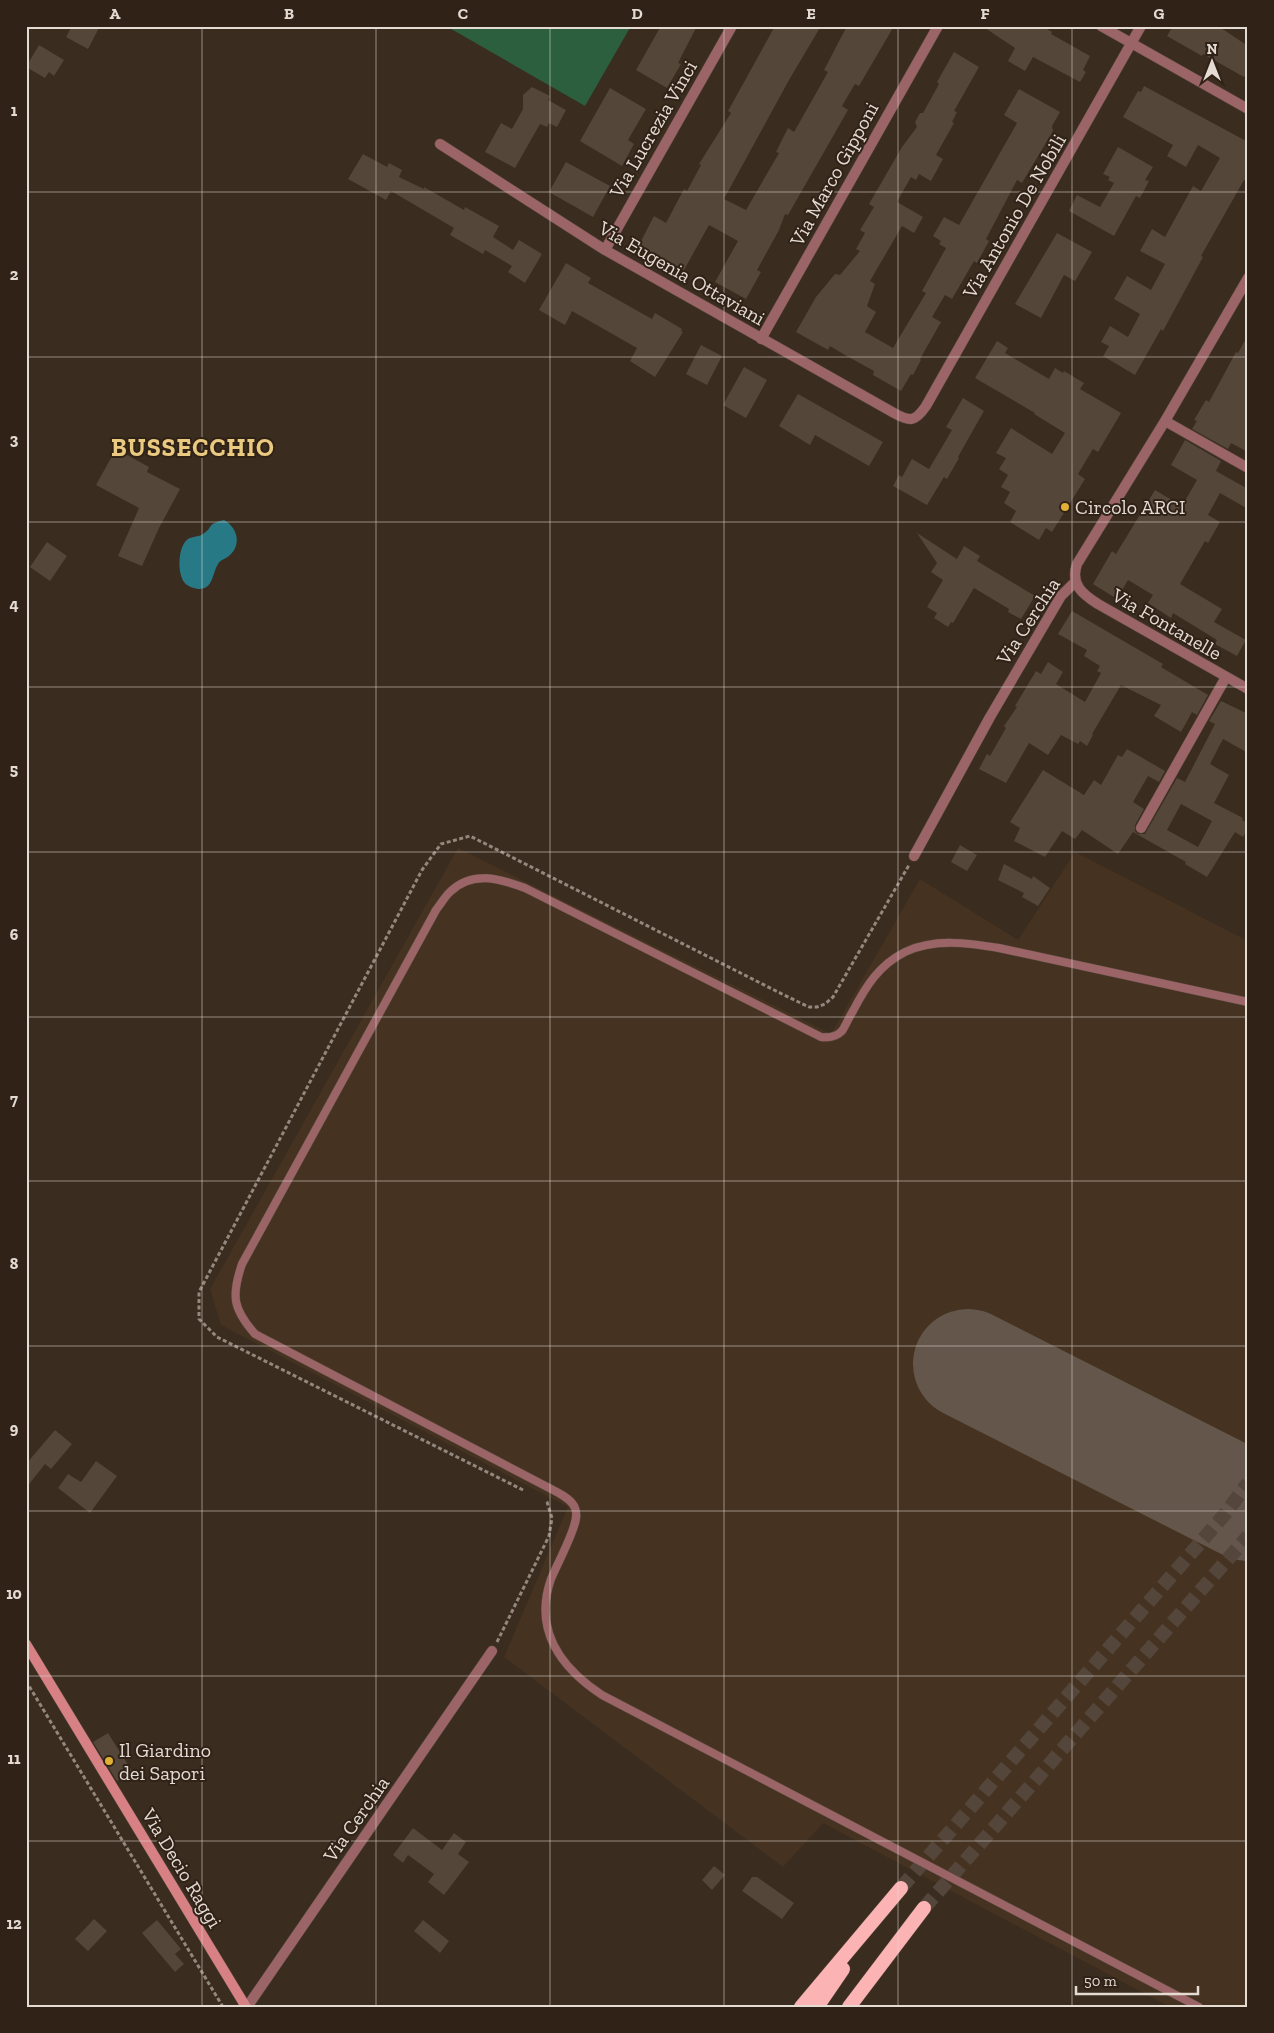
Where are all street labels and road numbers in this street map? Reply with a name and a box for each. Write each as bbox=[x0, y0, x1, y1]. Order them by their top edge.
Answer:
street label: Via Lucrezia Vinci bbox=[604, 56, 702, 203]
street label: Via Marco Gipponi bbox=[784, 98, 884, 251]
street label: Via Antonio De Nobili bbox=[957, 129, 1071, 303]
street label: Via Eugenia Ottaviani bbox=[594, 215, 770, 331]
street label: Via Cerchia bbox=[990, 573, 1065, 670]
street label: Via Fontanelle bbox=[1107, 582, 1226, 665]
street label: Via Cerchia bbox=[317, 1771, 394, 1867]
street label: Via Decio Raggi bbox=[136, 1803, 227, 1932]

